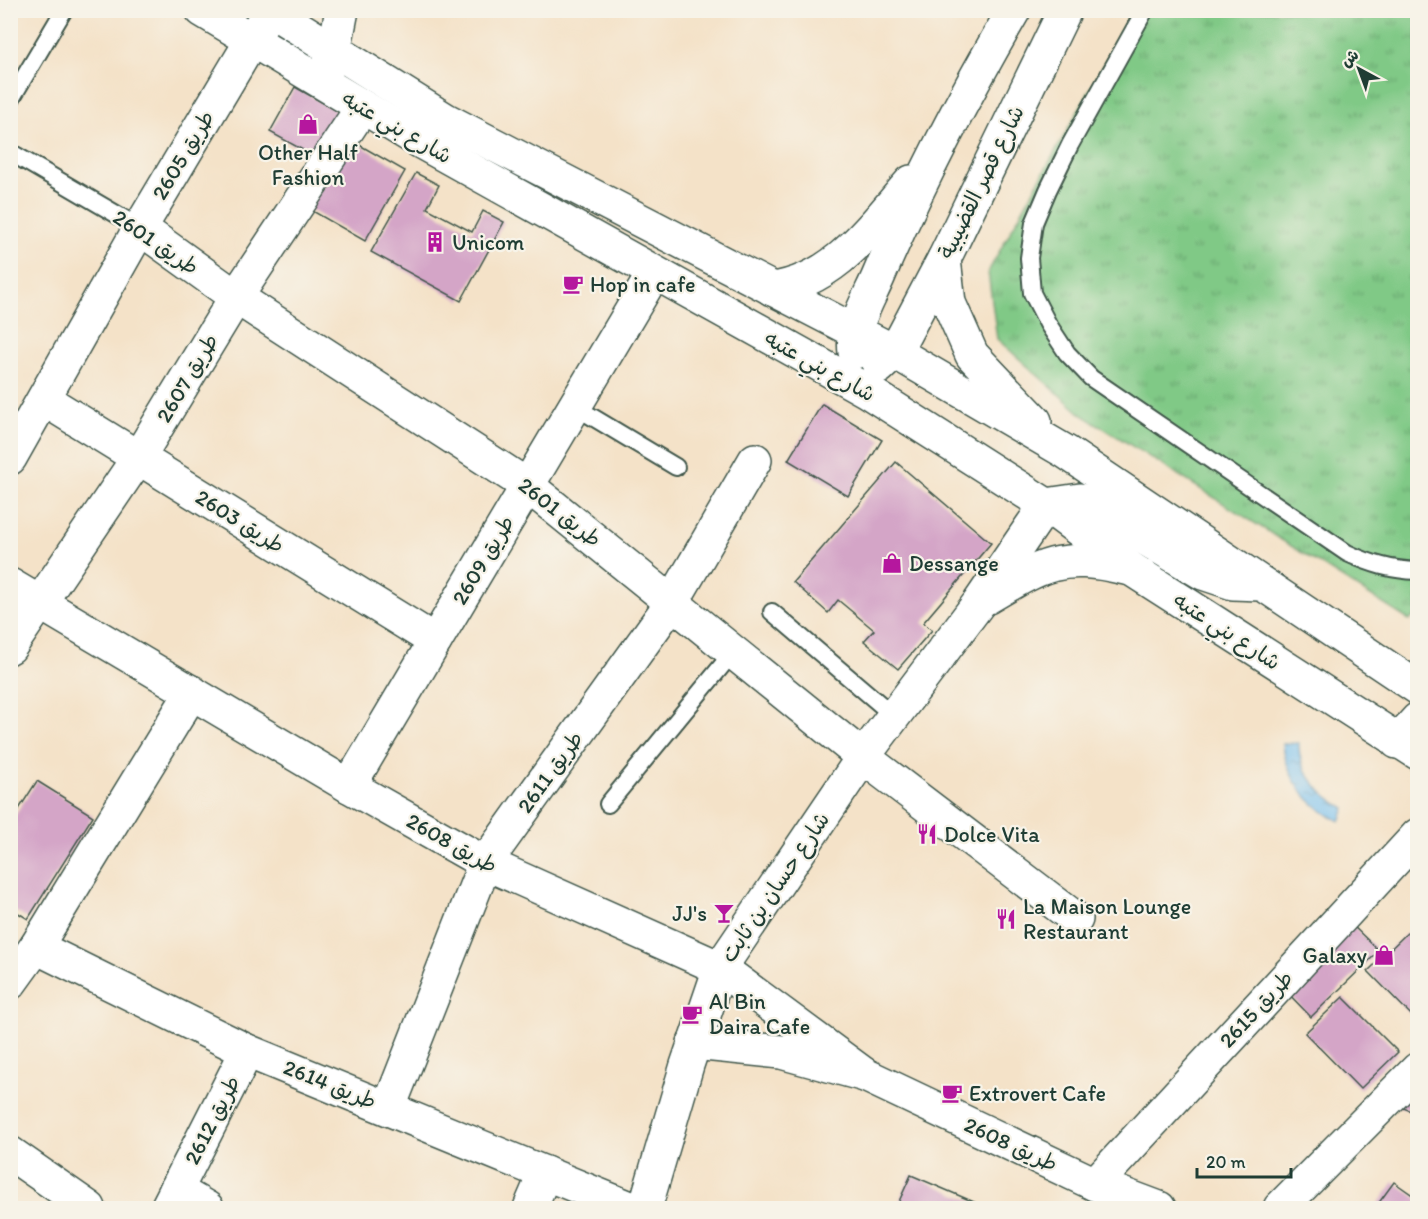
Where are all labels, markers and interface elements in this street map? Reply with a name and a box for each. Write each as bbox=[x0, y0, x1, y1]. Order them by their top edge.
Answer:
north arrow bbox=[1329, 39, 1389, 99]
text: ش bbox=[1337, 45, 1362, 71]
street label: شارع بني عتبه bbox=[334, 85, 457, 175]
street label: شارع قصر القضيبية bbox=[932, 101, 1032, 264]
street label: طريق 2605 bbox=[146, 105, 220, 205]
shop icon: Other Half Fashion bbox=[296, 112, 320, 136]
place label: Other Half Fashion bbox=[258, 139, 358, 191]
street label: طريق 2601 bbox=[108, 203, 204, 281]
place label: Unicom bbox=[452, 229, 525, 256]
building icon: Unicom bbox=[423, 230, 447, 254]
place label: Hop in cafe bbox=[590, 271, 695, 298]
cafe icon: Hop in cafe bbox=[561, 272, 585, 296]
street label: شارع بني عتبه bbox=[757, 324, 880, 413]
street label: طريق 2607 bbox=[150, 329, 224, 427]
street label: طريق 2601 bbox=[513, 471, 607, 553]
street label: طريق 2603 bbox=[190, 483, 290, 559]
street label: طريق 2609 bbox=[446, 510, 520, 610]
place label: Dessange bbox=[909, 550, 999, 577]
shop icon: Dessange bbox=[880, 551, 904, 575]
street label: شارع بني عتبه bbox=[1165, 586, 1286, 681]
street label: طريق 2611 bbox=[511, 726, 589, 818]
street label: طريق 2608 bbox=[402, 807, 502, 879]
street label: شارع حسان بن ثابت bbox=[715, 807, 837, 968]
place label: Dolce Vita bbox=[944, 821, 1040, 848]
restaurant icon: Dolce Vita bbox=[915, 822, 939, 846]
place label: La Maison Lounge Restaurant bbox=[1023, 893, 1191, 945]
place label: JJ's bbox=[672, 900, 707, 927]
bar icon: JJ's bbox=[712, 901, 736, 925]
restaurant icon: La Maison Lounge Restaurant bbox=[994, 907, 1018, 931]
place label: Galaxy bbox=[1303, 942, 1368, 969]
shop icon: Galaxy bbox=[1372, 943, 1396, 967]
street label: طريق 2615 bbox=[1213, 965, 1299, 1053]
place label: Al Bin Daira Cafe bbox=[709, 988, 810, 1040]
cafe icon: Al Bin Daira Cafe bbox=[680, 1002, 704, 1026]
street label: طريق 2614 bbox=[280, 1053, 380, 1115]
street label: طريق 2612 bbox=[178, 1071, 246, 1169]
place label: Extrovert Cafe bbox=[969, 1080, 1106, 1107]
cafe icon: Extrovert Cafe bbox=[940, 1081, 964, 1105]
street label: طريق 2608 bbox=[960, 1111, 1062, 1177]
scale bar bbox=[1197, 1141, 1292, 1179]
text: 20 m bbox=[1206, 1151, 1246, 1173]

